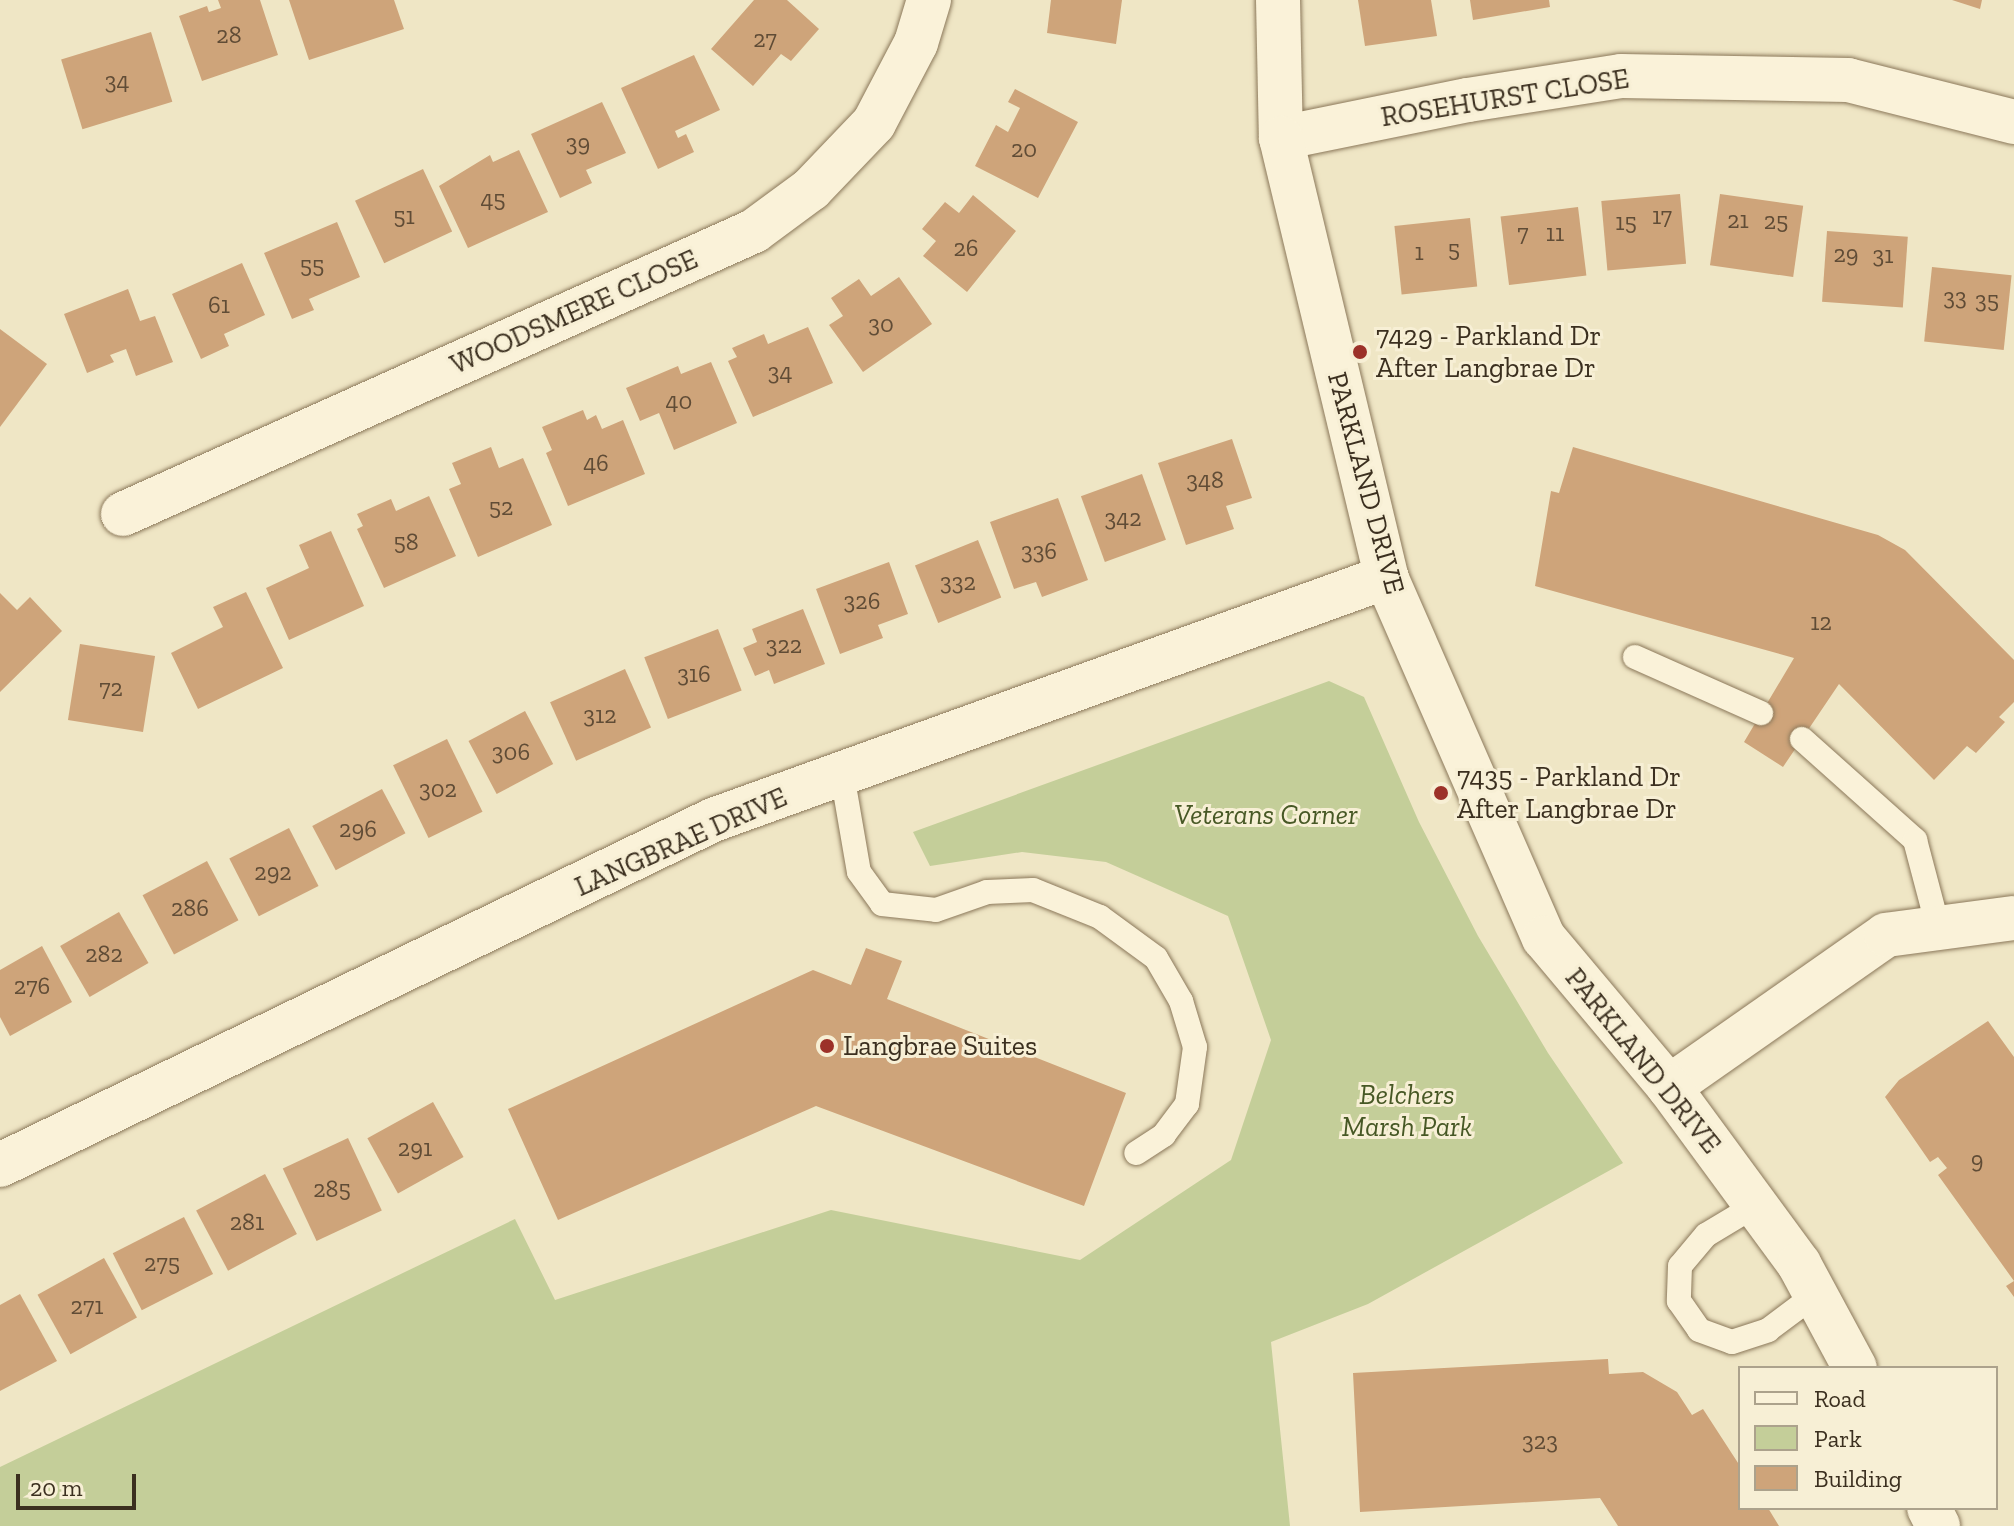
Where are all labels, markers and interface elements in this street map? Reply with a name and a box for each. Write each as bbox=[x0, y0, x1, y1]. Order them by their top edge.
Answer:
house number: 28 bbox=[216, 21, 242, 49]
house number: 27 bbox=[753, 25, 777, 53]
street label: ROSEHURST CLOSE bbox=[1378, 62, 1632, 134]
house number: 34 bbox=[105, 67, 129, 95]
house number: 39 bbox=[566, 129, 590, 157]
house number: 20 bbox=[1011, 135, 1037, 163]
house number: 45 bbox=[480, 185, 506, 213]
house number: 51 bbox=[393, 202, 415, 230]
house number: 17 bbox=[1652, 202, 1672, 230]
house number: 21 bbox=[1727, 206, 1749, 234]
house number: 25 bbox=[1764, 207, 1788, 235]
house number: 15 bbox=[1615, 208, 1637, 236]
house number: 7 bbox=[1517, 219, 1529, 247]
house number: 11 bbox=[1546, 219, 1564, 247]
house number: 26 bbox=[953, 234, 979, 262]
house number: 5 bbox=[1448, 235, 1460, 263]
house number: 1 bbox=[1414, 238, 1424, 266]
house number: 29 bbox=[1833, 240, 1859, 268]
house number: 31 bbox=[1873, 241, 1893, 269]
street label: WOODSMERE CLOSE bbox=[445, 242, 703, 382]
house number: 55 bbox=[300, 251, 324, 279]
house number: 33 bbox=[1943, 283, 1967, 311]
house number: 35 bbox=[1975, 286, 1999, 314]
house number: 61 bbox=[208, 291, 230, 319]
house number: 30 bbox=[868, 310, 894, 338]
place label: 7429 - Parkland Dr After Langbrae Dr bbox=[1376, 319, 1601, 385]
marker: 7429 - Parkland Dr After Langbrae Dr bbox=[1351, 343, 1369, 361]
house number: 34 bbox=[768, 358, 792, 386]
street label: PARKLAND DRIVE bbox=[1320, 368, 1412, 598]
house number: 40 bbox=[666, 387, 692, 415]
house number: 46 bbox=[583, 449, 609, 477]
house number: 348 bbox=[1186, 466, 1224, 494]
house number: 52 bbox=[489, 493, 513, 521]
house number: 342 bbox=[1104, 504, 1142, 532]
house number: 58 bbox=[393, 528, 419, 556]
house number: 336 bbox=[1021, 537, 1057, 565]
house number: 332 bbox=[940, 568, 976, 596]
house number: 326 bbox=[844, 587, 880, 615]
house number: 12 bbox=[1810, 608, 1832, 636]
house number: 322 bbox=[766, 631, 802, 659]
house number: 316 bbox=[677, 660, 711, 688]
house number: 72 bbox=[99, 674, 123, 702]
house number: 312 bbox=[583, 701, 617, 729]
house number: 306 bbox=[492, 738, 530, 766]
place label: 7435 - Parkland Dr After Langbrae Dr bbox=[1457, 760, 1681, 826]
house number: 302 bbox=[419, 775, 457, 803]
street label: LANGBRAE DRIVE bbox=[570, 780, 792, 904]
marker: 7435 - Parkland Dr After Langbrae Dr bbox=[1432, 784, 1450, 802]
park label: Veterans Corner bbox=[1174, 798, 1358, 832]
house number: 296 bbox=[339, 815, 377, 843]
house number: 292 bbox=[254, 858, 292, 886]
house number: 286 bbox=[171, 894, 209, 922]
house number: 282 bbox=[85, 940, 123, 968]
street label: PARKLAND DRIVE bbox=[1558, 962, 1728, 1160]
house number: 276 bbox=[14, 972, 50, 1000]
place label: Langbrae Suites bbox=[843, 1029, 1037, 1063]
marker: Langbrae Suites bbox=[818, 1037, 836, 1055]
park label: Belchers Marsh Park bbox=[1342, 1078, 1472, 1144]
house number: 291 bbox=[398, 1134, 432, 1162]
house number: 9 bbox=[1971, 1146, 1983, 1174]
house number: 285 bbox=[313, 1175, 351, 1203]
house number: 281 bbox=[230, 1208, 264, 1236]
house number: 275 bbox=[144, 1249, 180, 1277]
house number: 271 bbox=[71, 1292, 103, 1320]
legend bbox=[1738, 1366, 1998, 1510]
text: Road bbox=[1814, 1384, 1866, 1413]
text: Park bbox=[1814, 1424, 1862, 1453]
house number: 323 bbox=[1522, 1427, 1558, 1455]
scale bar bbox=[20, 1458, 140, 1508]
text: Building bbox=[1814, 1464, 1902, 1493]
text: 20 m bbox=[30, 1473, 82, 1502]

